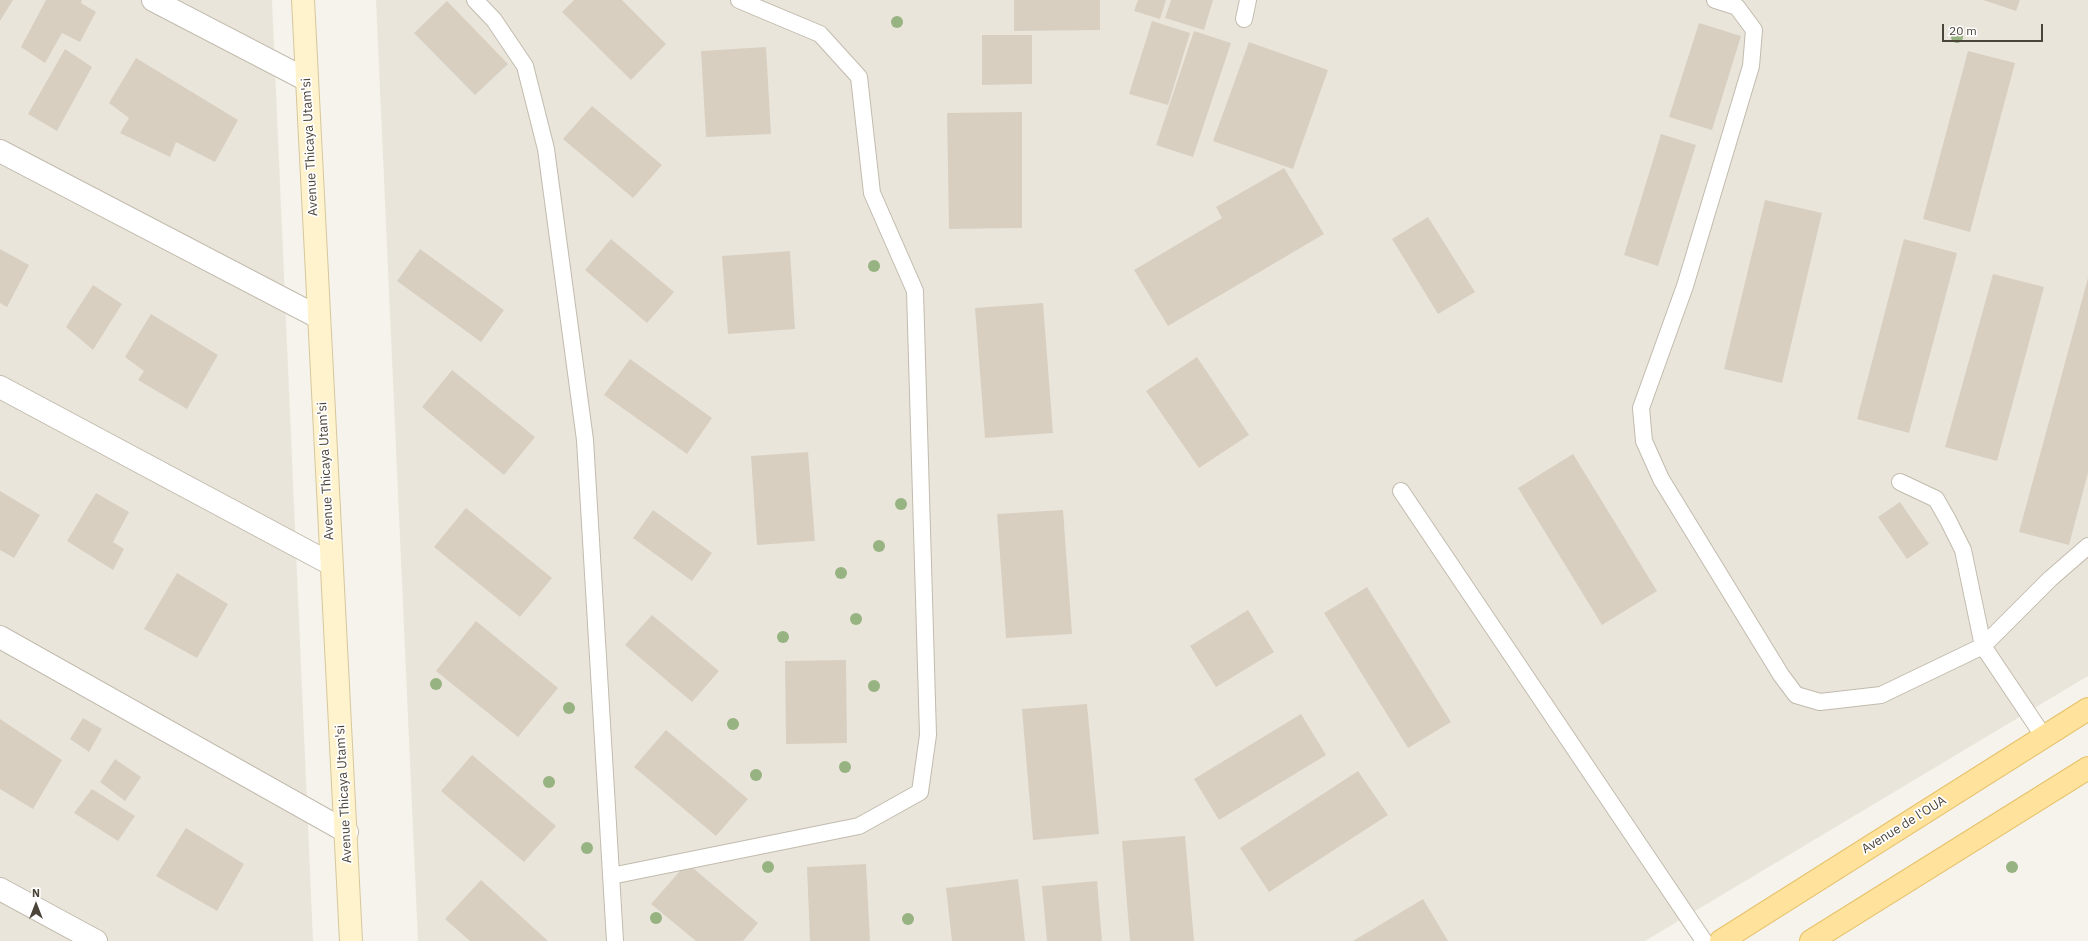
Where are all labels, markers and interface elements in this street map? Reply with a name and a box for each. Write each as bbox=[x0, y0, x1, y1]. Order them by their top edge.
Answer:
scale bar bbox=[1944, 16, 2045, 42]
text: 20 m bbox=[1949, 23, 1977, 38]
street label: Avenue Thicaya Utam'si bbox=[299, 77, 321, 217]
street label: Avenue Thicaya Utam'si bbox=[315, 401, 337, 541]
street label: Avenue Thicaya Utam'si bbox=[333, 724, 355, 864]
street label: Avenue de l'OUA bbox=[1859, 793, 1949, 857]
north arrow bbox=[16, 885, 56, 925]
text: N bbox=[32, 886, 40, 900]

